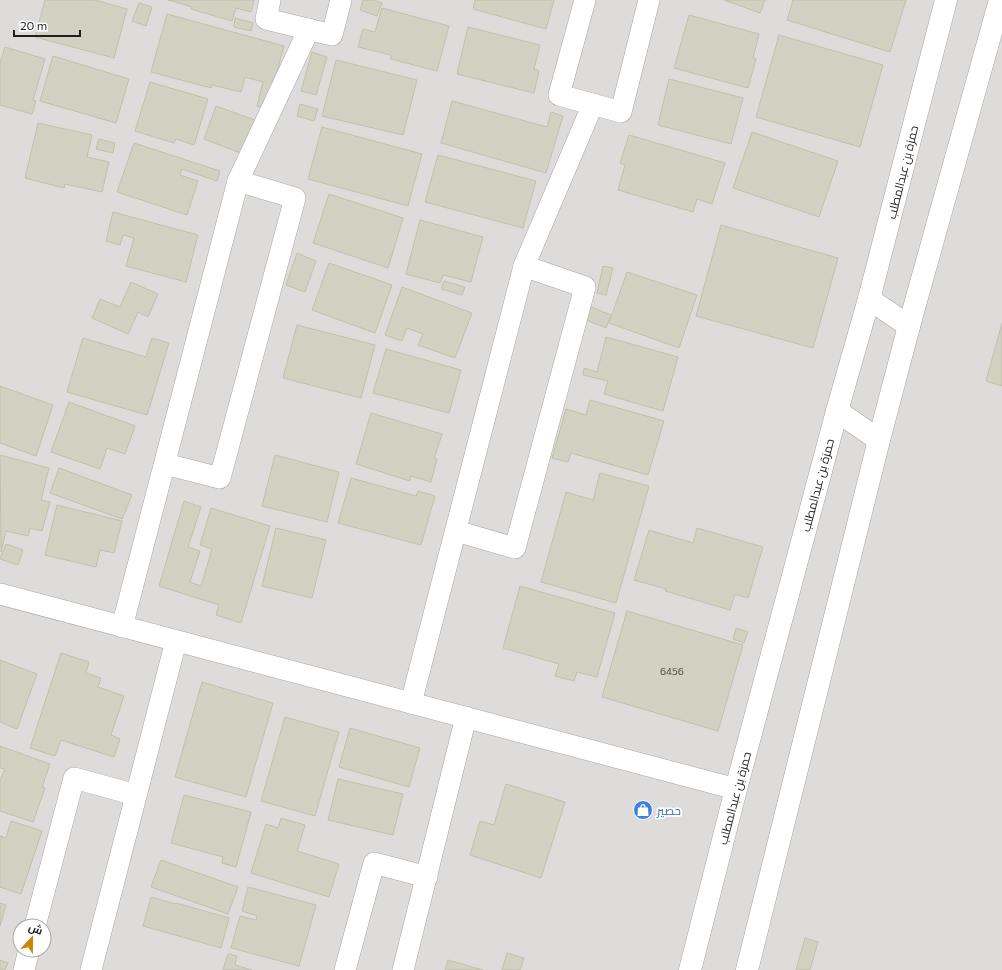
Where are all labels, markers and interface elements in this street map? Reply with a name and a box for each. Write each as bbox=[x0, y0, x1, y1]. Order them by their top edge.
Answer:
scale bar bbox=[14, 12, 80, 38]
text: 20 m bbox=[20, 18, 47, 32]
street label: حمزة بن عبدالمطلب bbox=[884, 124, 921, 220]
street label: حمزة بن عبدالمطلب bbox=[798, 437, 837, 533]
house number: 6456 bbox=[660, 665, 684, 677]
street label: حمزة بن عبدالمطلب bbox=[715, 750, 754, 846]
shop icon: حصير bbox=[632, 799, 654, 821]
place label: حصير bbox=[656, 803, 681, 818]
north arrow bbox=[12, 918, 52, 958]
text: ش bbox=[27, 920, 45, 938]

